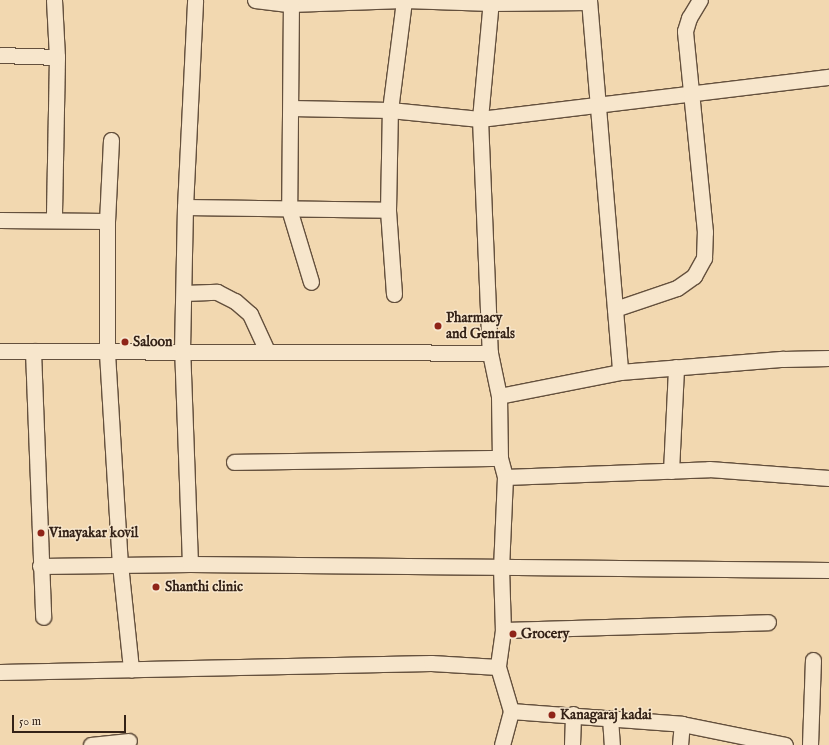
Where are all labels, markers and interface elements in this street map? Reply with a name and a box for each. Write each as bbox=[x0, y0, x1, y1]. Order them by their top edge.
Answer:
place label: Pharmacy and Genrals bbox=[446, 310, 515, 342]
marker: Pharmacy and Genrals bbox=[433, 321, 443, 331]
place label: Saloon bbox=[133, 334, 172, 350]
marker: Saloon bbox=[120, 337, 130, 347]
place label: Vinayakar kovil bbox=[49, 525, 138, 541]
marker: Vinayakar kovil bbox=[36, 528, 46, 538]
place label: Shanthi clinic bbox=[165, 579, 243, 595]
marker: Shanthi clinic bbox=[150, 581, 162, 593]
place label: Grocery bbox=[521, 626, 569, 642]
marker: Grocery bbox=[508, 629, 518, 639]
scale bar bbox=[14, 707, 128, 733]
place label: Kanagaraj kadai bbox=[560, 707, 652, 723]
marker: Kanagaraj kadai bbox=[547, 710, 557, 720]
text: 50 m bbox=[19, 714, 41, 729]

